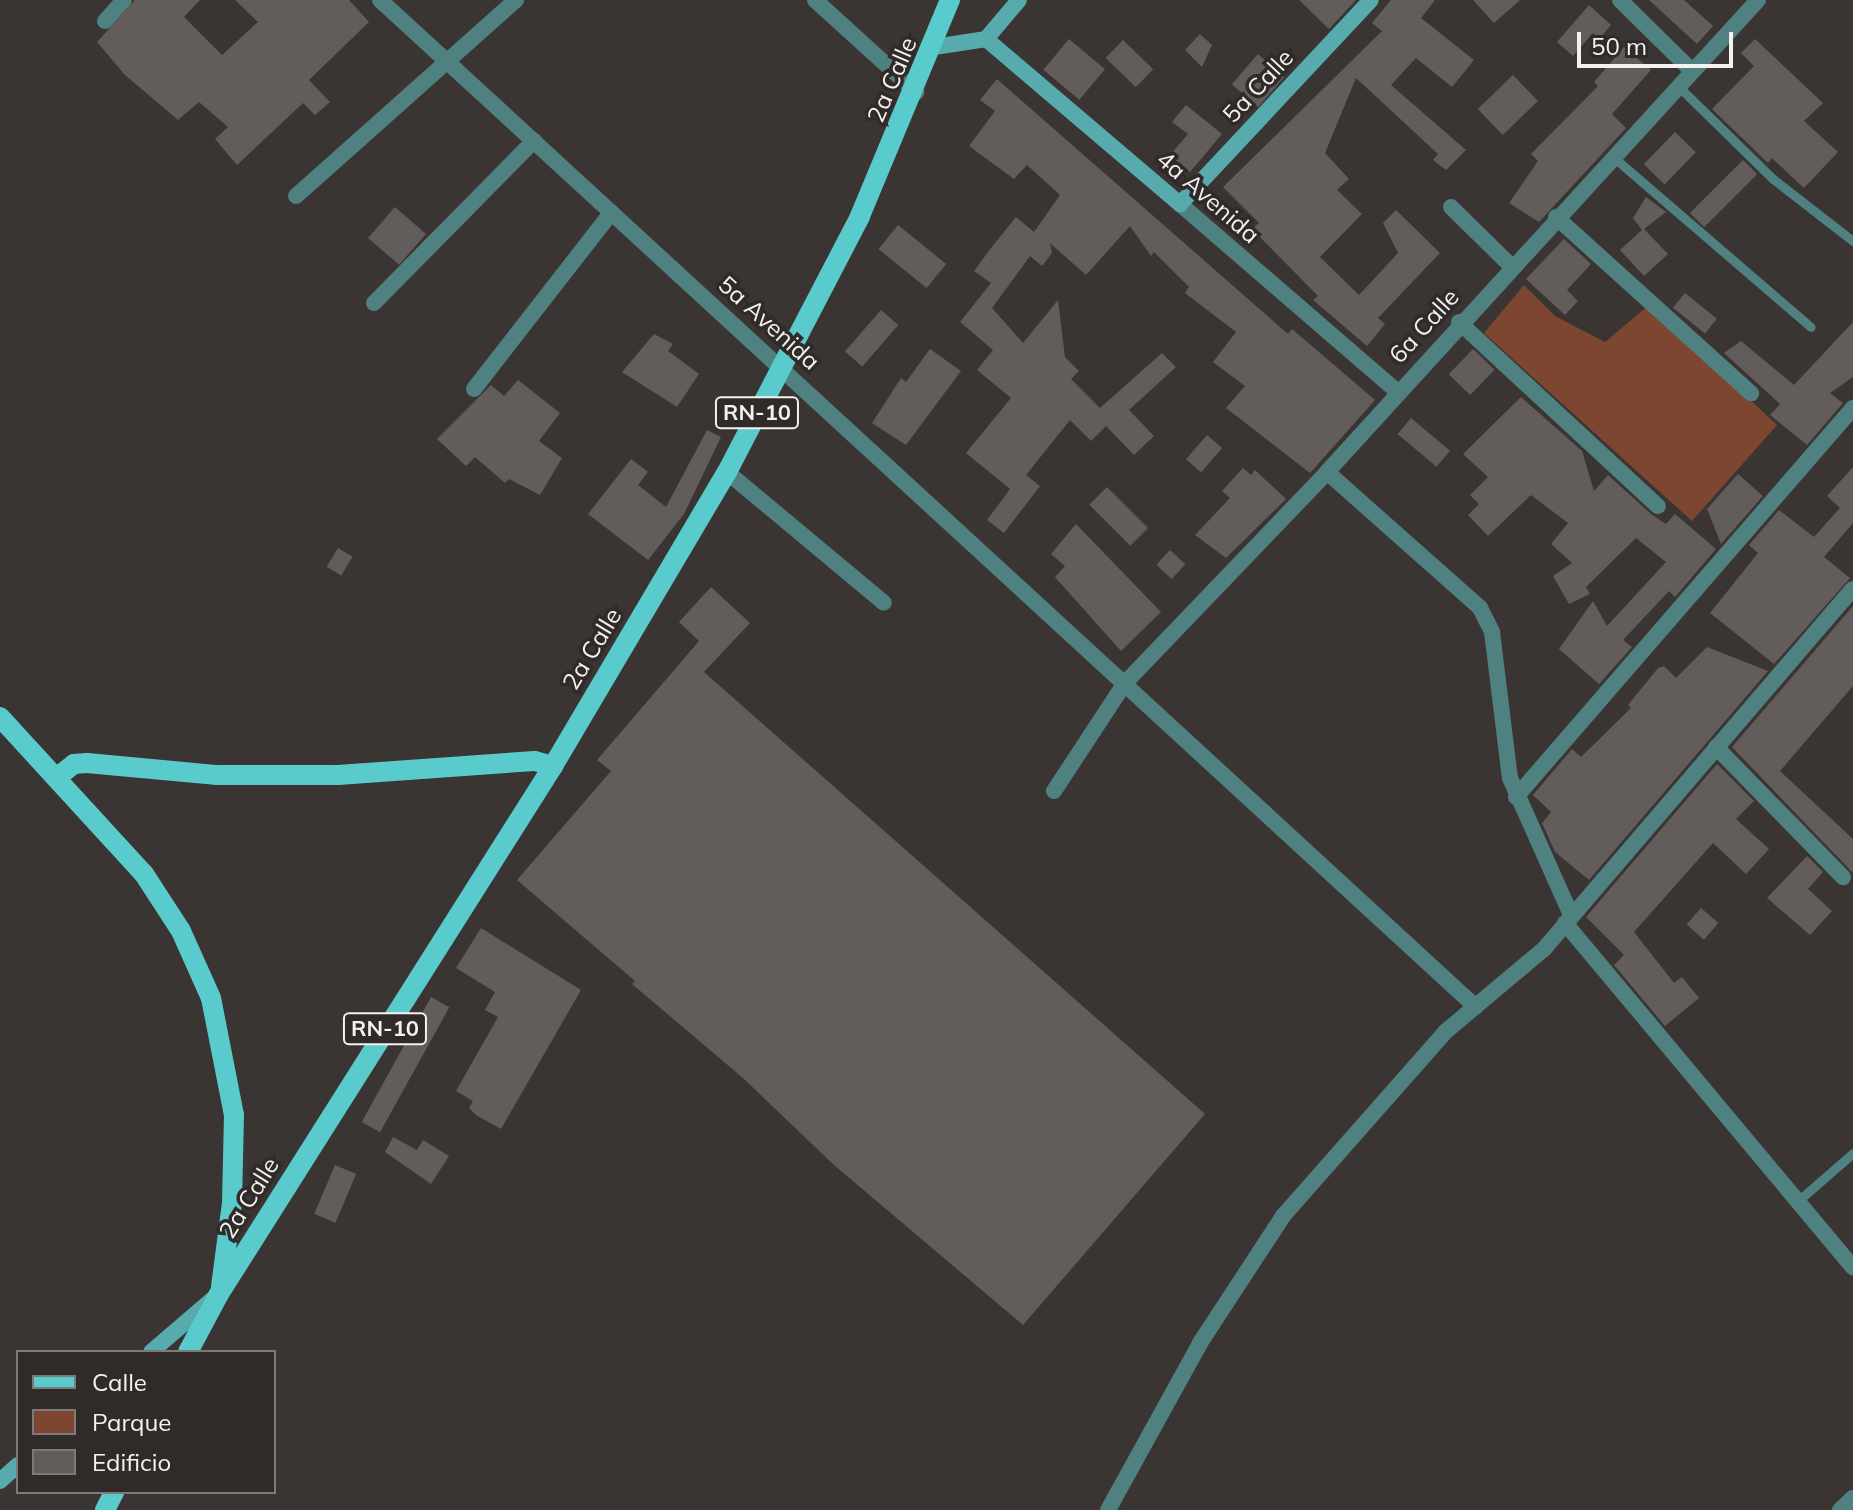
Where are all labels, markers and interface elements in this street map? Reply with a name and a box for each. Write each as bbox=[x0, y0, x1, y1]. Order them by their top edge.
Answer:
scale bar bbox=[1581, 16, 1737, 66]
text: 50 m bbox=[1591, 31, 1647, 61]
street label: 2a Calle bbox=[861, 33, 923, 127]
street label: 5a Calle bbox=[1217, 43, 1299, 129]
street label: 4a Avenida bbox=[1151, 145, 1265, 249]
street label: 5a Avenida bbox=[712, 270, 826, 376]
street label: 6a Calle bbox=[1383, 283, 1465, 369]
road number: RN-10 bbox=[713, 395, 801, 431]
street label: 2a Calle bbox=[556, 603, 628, 695]
road number: RN-10 bbox=[341, 1011, 429, 1047]
street label: 2a Calle bbox=[213, 1152, 285, 1244]
legend bbox=[16, 1350, 276, 1494]
text: Calle bbox=[92, 1367, 147, 1397]
text: Parque bbox=[92, 1407, 171, 1437]
text: Edificio bbox=[92, 1447, 171, 1477]

